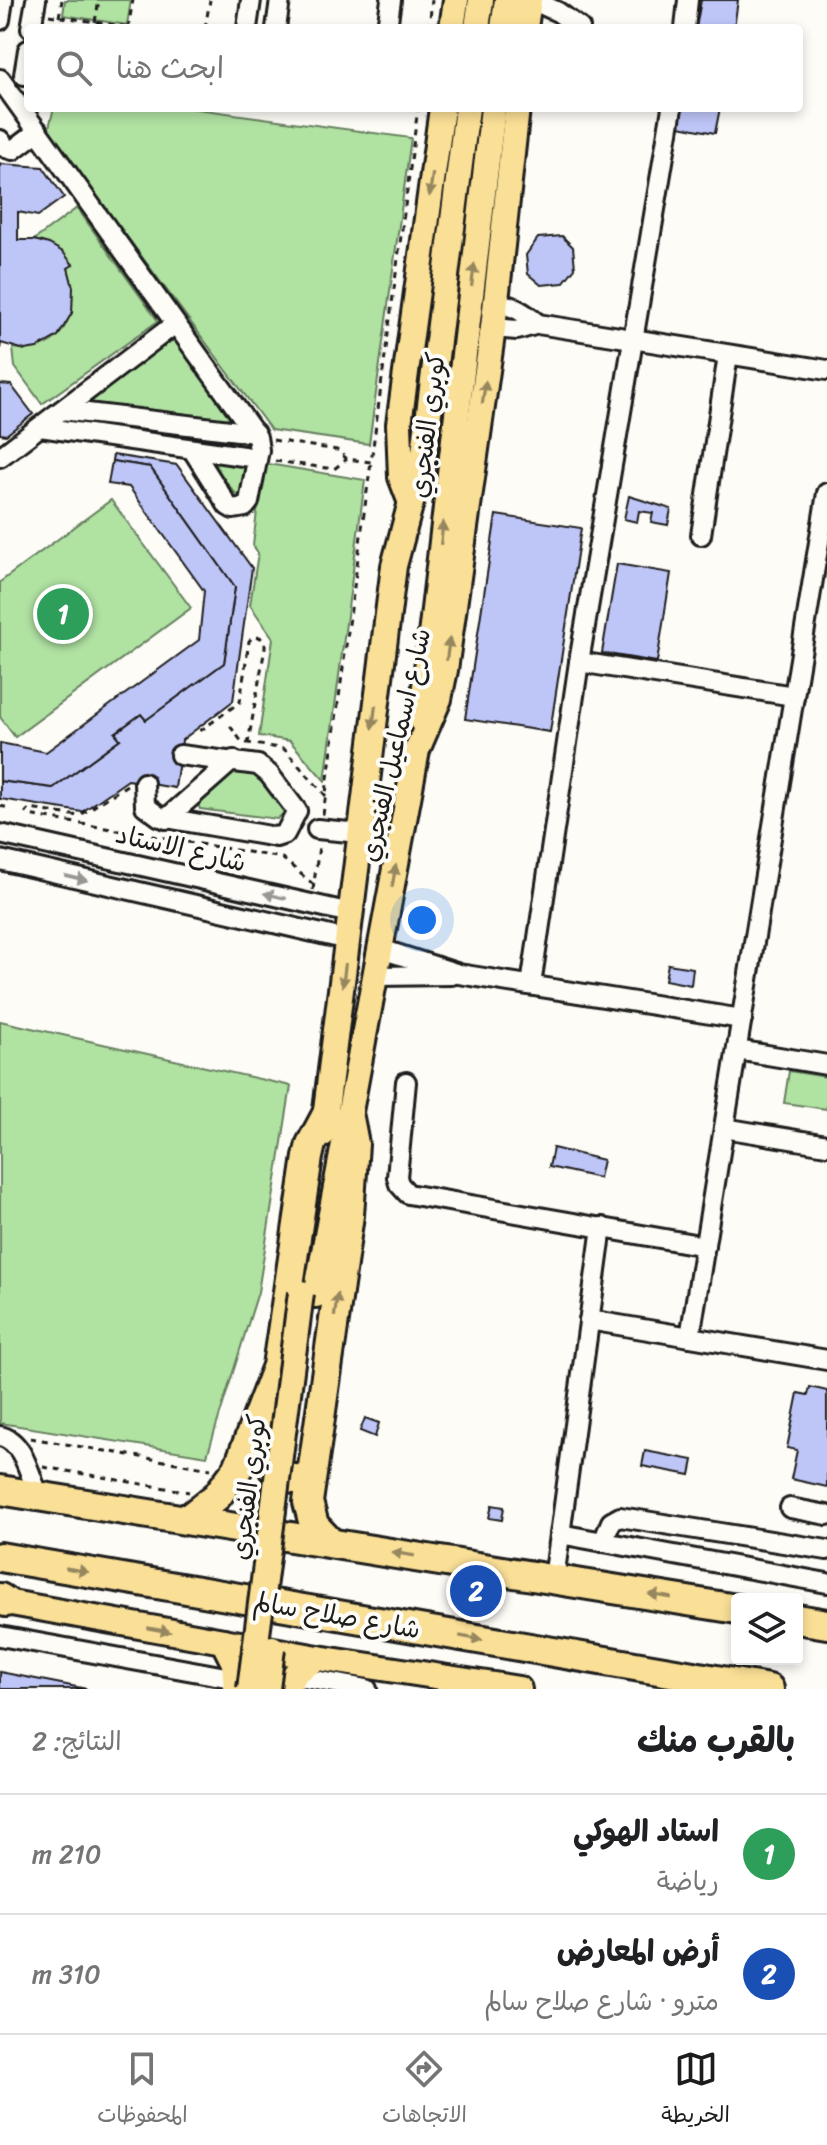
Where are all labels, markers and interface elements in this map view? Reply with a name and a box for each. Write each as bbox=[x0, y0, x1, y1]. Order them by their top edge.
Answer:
search box bbox=[24, 24, 803, 112]
text: ابحث هنا bbox=[116, 41, 224, 95]
icon: search bbox=[52, 46, 96, 90]
one-way arrow bbox=[424, 173, 437, 198]
one-way arrow bbox=[467, 262, 480, 287]
street label: كوبري الفنجري bbox=[395, 349, 459, 501]
one-way arrow bbox=[478, 379, 491, 404]
one-way arrow bbox=[435, 520, 448, 545]
pin: 1 bbox=[37, 584, 89, 644]
street label: شارع اسماعيل الفنجري bbox=[346, 624, 444, 866]
one-way arrow bbox=[442, 636, 455, 661]
one-way arrow bbox=[368, 705, 381, 730]
street label: شارع الاستاد bbox=[111, 811, 251, 885]
one-way arrow bbox=[389, 864, 401, 889]
one-way arrow bbox=[64, 872, 89, 884]
one-way arrow bbox=[263, 889, 288, 902]
your location bbox=[402, 900, 442, 940]
one-way arrow bbox=[337, 963, 350, 988]
one-way arrow bbox=[330, 1293, 343, 1318]
street label: كوبري الفنجري bbox=[216, 1411, 280, 1563]
one-way arrow bbox=[391, 1547, 416, 1560]
pin: 2 bbox=[450, 1561, 502, 1621]
one-way arrow bbox=[65, 1564, 90, 1577]
street label: شارع صلاح سالم bbox=[250, 1578, 424, 1652]
one-way arrow bbox=[647, 1590, 672, 1602]
map controls bbox=[731, 1593, 803, 1665]
button: layers bbox=[731, 1593, 803, 1665]
one-way arrow bbox=[147, 1624, 172, 1636]
one-way arrow bbox=[459, 1632, 484, 1644]
text: بالقرب منك bbox=[637, 1711, 795, 1771]
text: النتائج: 2 bbox=[32, 1718, 122, 1764]
text: استاد الهوكي bbox=[573, 1804, 719, 1858]
text: 210 m bbox=[32, 1831, 101, 1877]
text: 1 bbox=[763, 1831, 775, 1877]
text: رياضة bbox=[657, 1858, 719, 1904]
text: أرض المعارض bbox=[557, 1924, 719, 1978]
text: 310 m bbox=[32, 1951, 101, 1997]
text: 2 bbox=[762, 1951, 777, 1997]
text: مترو · شارع صلاح سالم bbox=[484, 1978, 719, 2024]
tab: المحفوظات bbox=[97, 2047, 188, 2134]
tab: الاتجاهات bbox=[382, 2047, 467, 2134]
tab: الخريطة bbox=[661, 2047, 730, 2134]

